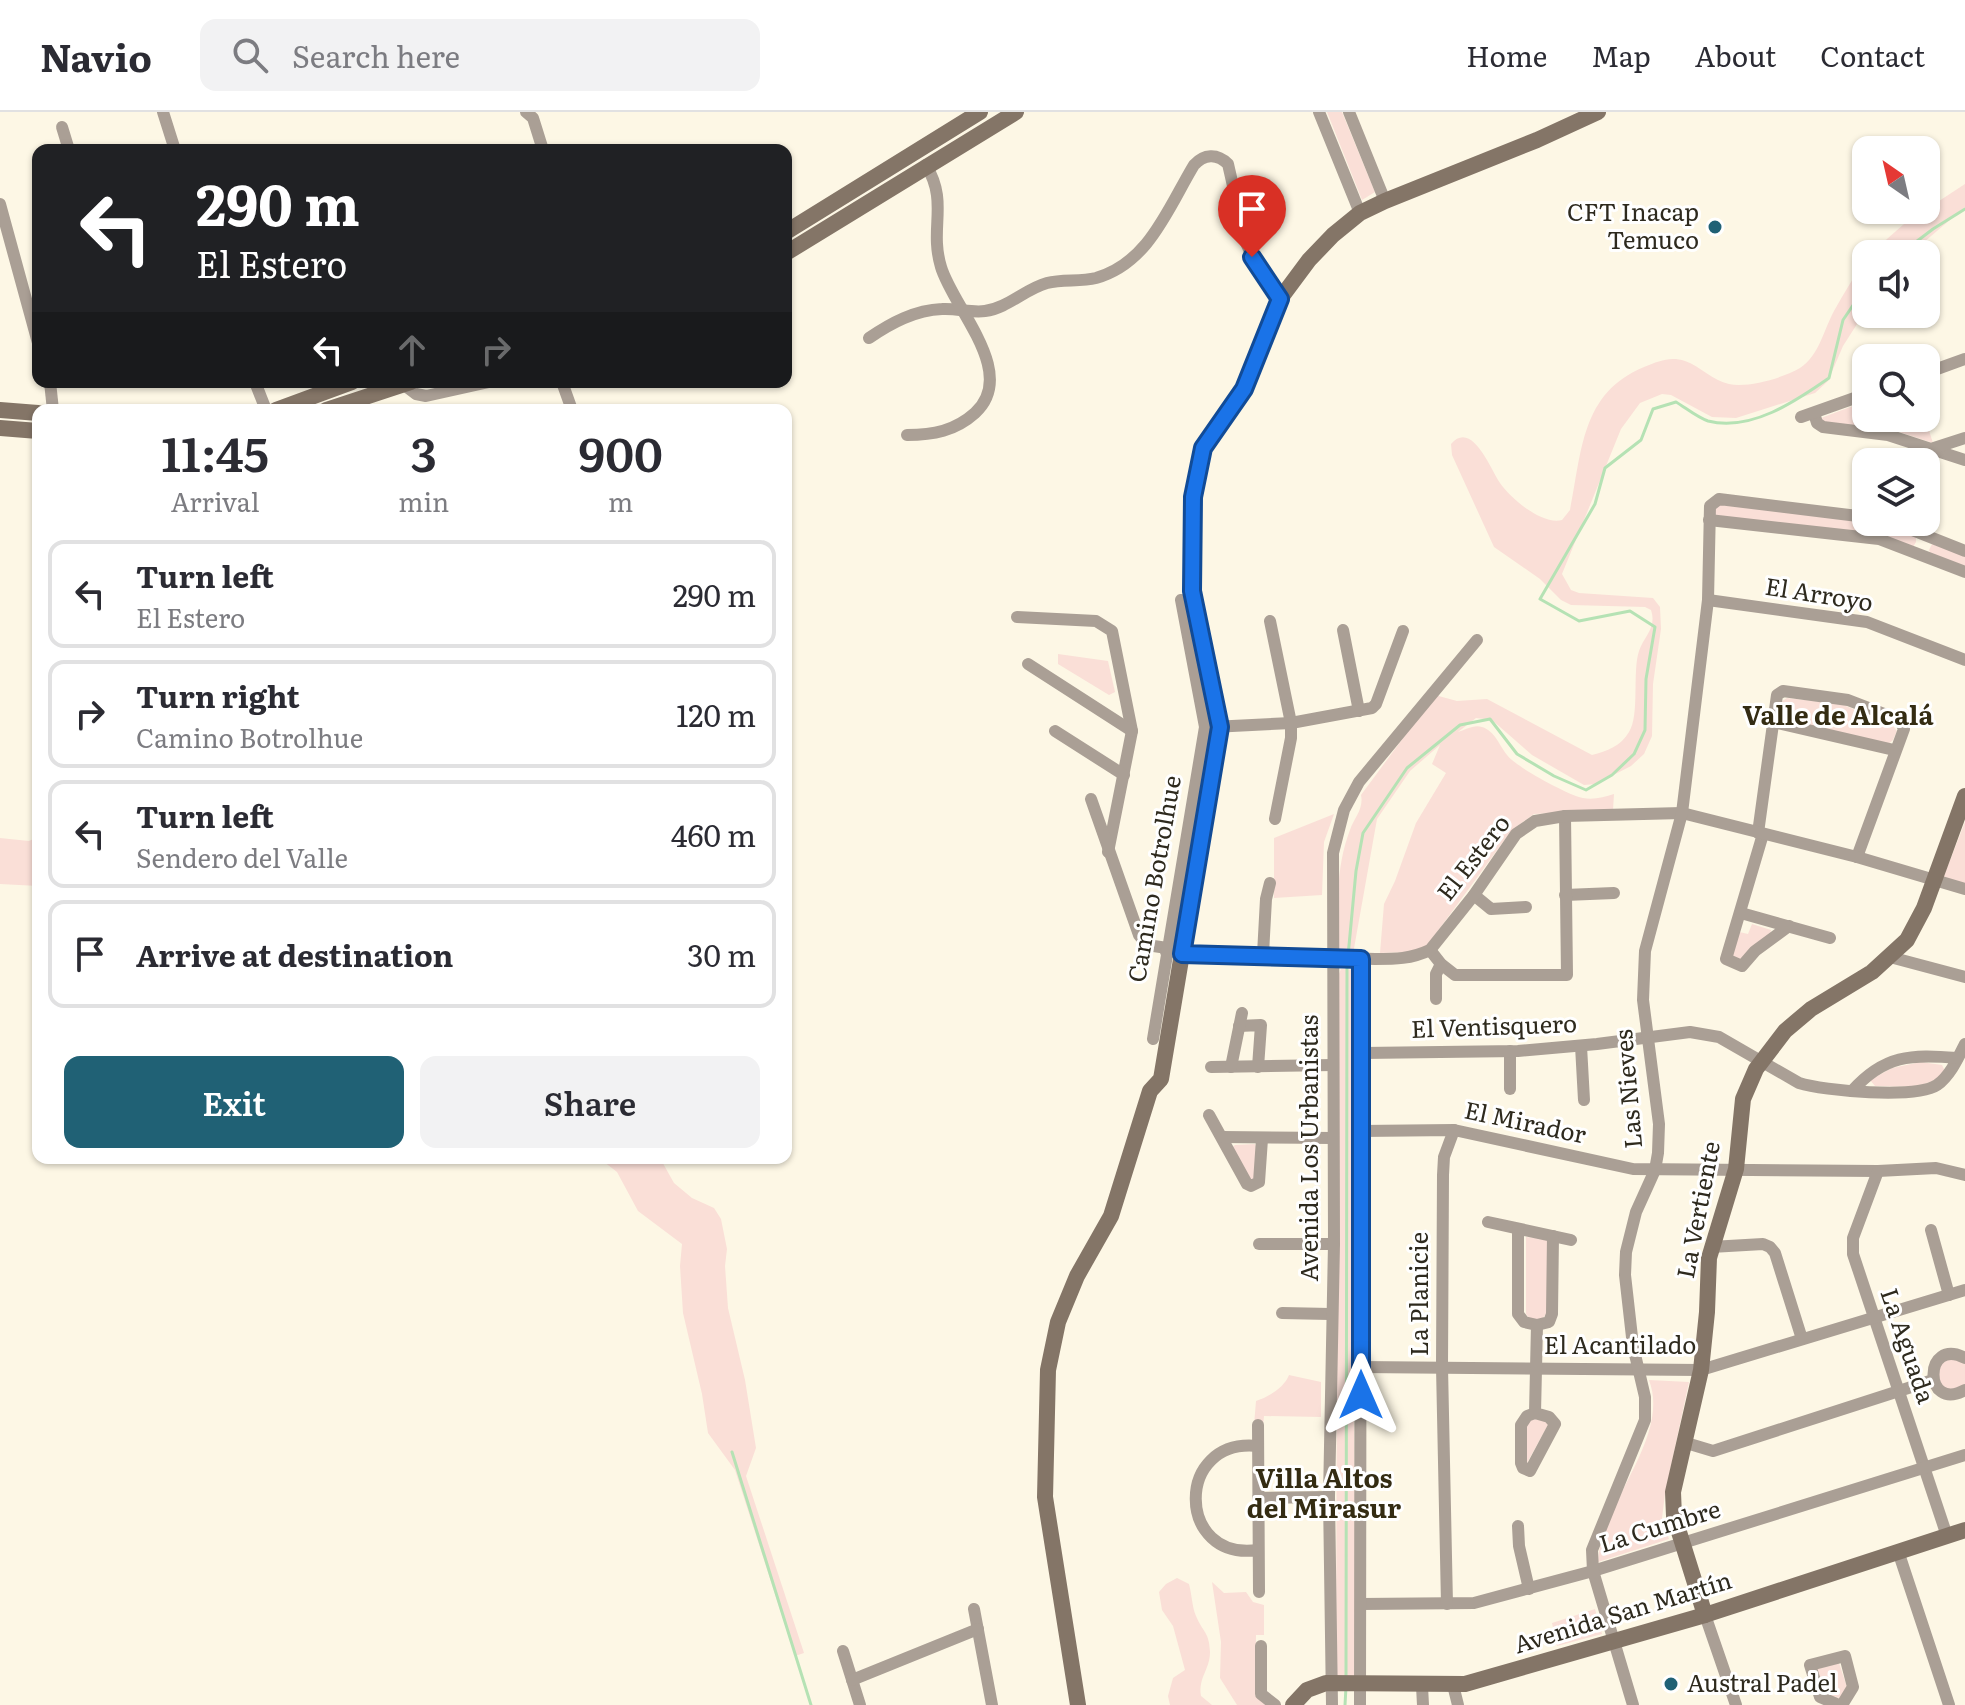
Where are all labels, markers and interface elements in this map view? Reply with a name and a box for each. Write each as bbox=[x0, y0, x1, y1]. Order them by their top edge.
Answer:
search box bbox=[200, 19, 760, 91]
text: Navio bbox=[40, 27, 152, 84]
icon: search bbox=[228, 33, 272, 77]
text: Search here bbox=[292, 33, 460, 77]
text: Home bbox=[1466, 34, 1547, 76]
text: Map bbox=[1591, 34, 1651, 76]
text: About bbox=[1695, 34, 1776, 76]
text: Contact bbox=[1820, 34, 1925, 76]
north arrow bbox=[1852, 136, 1940, 224]
map controls bbox=[1852, 136, 1940, 536]
text: 290 m bbox=[196, 160, 360, 243]
pin bbox=[1218, 175, 1286, 257]
icon: left bbox=[64, 176, 168, 280]
icon: arrive bbox=[1230, 187, 1274, 231]
place label: CFT Inacap Temuco bbox=[1567, 193, 1699, 256]
marker: CFT Inacap Temuco bbox=[1706, 218, 1724, 236]
text: El Estero bbox=[196, 236, 347, 289]
button: sound bbox=[1852, 240, 1940, 328]
icon: left bbox=[306, 328, 350, 372]
icon: ahead bbox=[390, 328, 434, 372]
icon: right bbox=[474, 328, 518, 372]
button: search bbox=[1852, 344, 1940, 432]
text: 11:45 bbox=[161, 416, 269, 487]
text: 3 bbox=[411, 416, 437, 487]
text: 900 bbox=[579, 416, 663, 487]
button: layers bbox=[1852, 448, 1940, 536]
text: Arrival bbox=[171, 481, 260, 520]
text: min bbox=[398, 481, 449, 520]
text: m bbox=[608, 481, 633, 520]
text: Turn left bbox=[136, 553, 274, 597]
street label: El Arroyo bbox=[1763, 567, 1876, 618]
icon: left bbox=[68, 572, 112, 616]
text: 290 m bbox=[673, 572, 756, 616]
text: El Estero bbox=[136, 597, 245, 636]
text: Turn right bbox=[136, 673, 300, 717]
icon: right bbox=[68, 692, 112, 736]
text: 120 m bbox=[676, 692, 756, 736]
district label: Valle de Alcalá bbox=[1743, 694, 1933, 733]
text: Camino Botrolhue bbox=[136, 717, 363, 756]
street label: Camino Botrolhue bbox=[1117, 772, 1188, 985]
text: Turn left bbox=[136, 793, 274, 837]
street label: El Estero bbox=[1427, 806, 1517, 907]
icon: left bbox=[68, 812, 112, 856]
text: 460 m bbox=[671, 812, 756, 856]
text: Sendero del Valle bbox=[136, 837, 348, 876]
icon: arrive bbox=[68, 932, 112, 976]
text: Arrive at destination bbox=[136, 932, 453, 976]
text: 30 m bbox=[687, 932, 756, 976]
street label: El Ventisquero bbox=[1410, 1004, 1577, 1045]
street label: Avenida Los Urbanistas bbox=[1290, 1014, 1325, 1281]
street label: Las Nieves bbox=[1604, 1028, 1649, 1150]
button: Exit bbox=[64, 1056, 404, 1148]
button: Share bbox=[420, 1056, 760, 1148]
street label: El Mirador bbox=[1461, 1091, 1590, 1151]
street label: La Vertiente bbox=[1666, 1138, 1727, 1281]
street label: La Planicie bbox=[1400, 1232, 1435, 1356]
street label: La Aguada bbox=[1873, 1283, 1945, 1408]
street label: El Acantilado bbox=[1544, 1326, 1696, 1361]
position arrow bbox=[1319, 1353, 1403, 1437]
district label: Villa Altos del Mirasur bbox=[1247, 1457, 1401, 1526]
street label: La Cumbre bbox=[1594, 1490, 1724, 1560]
street label: Avenida San Martín bbox=[1509, 1561, 1736, 1660]
place label: Austral Padel bbox=[1687, 1664, 1838, 1699]
marker: Austral Padel bbox=[1662, 1675, 1680, 1693]

